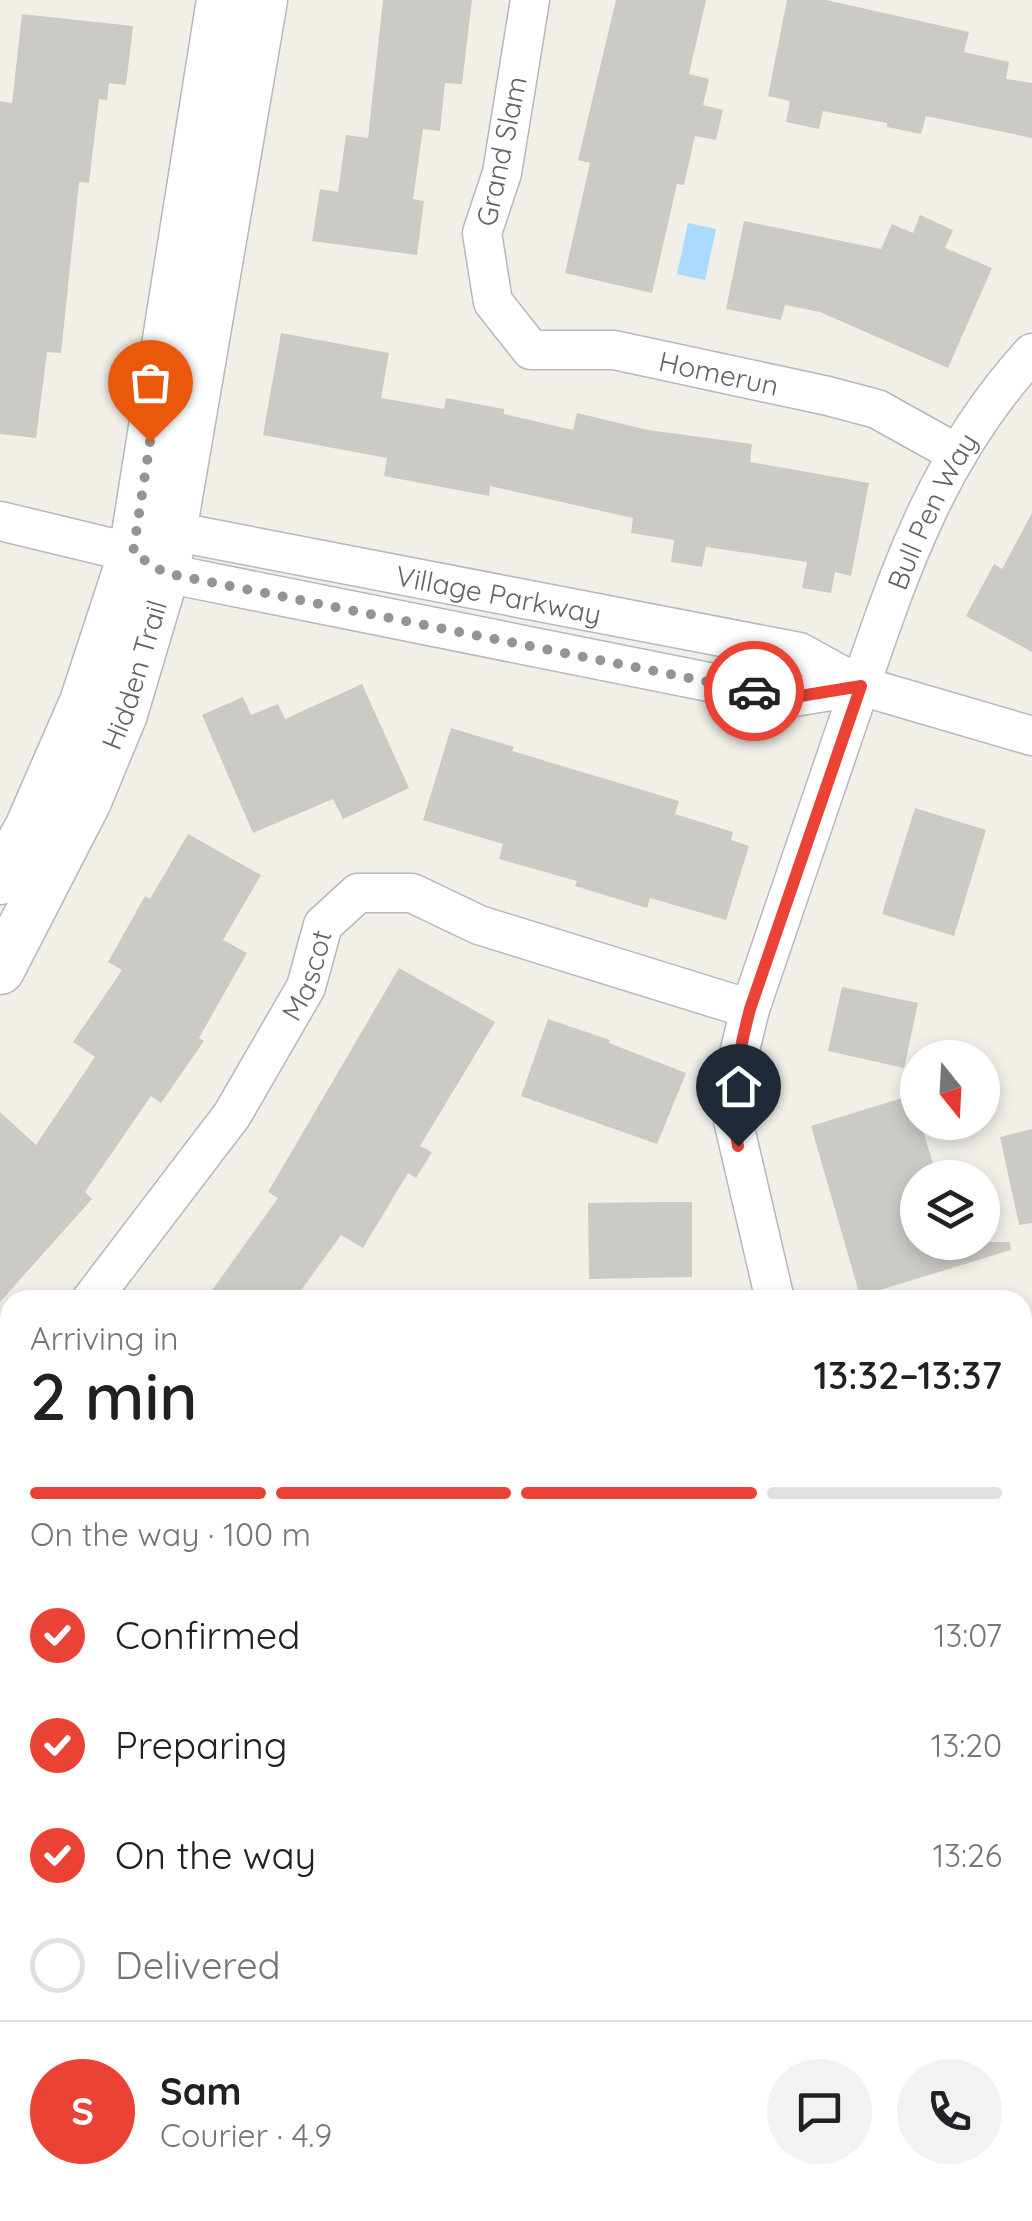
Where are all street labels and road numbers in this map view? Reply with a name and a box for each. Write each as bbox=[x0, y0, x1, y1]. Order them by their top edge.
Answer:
street label: Grand Slam bbox=[468, 73, 534, 229]
street label: Homerun bbox=[656, 343, 782, 402]
street label: Bull Pen Way bbox=[879, 426, 984, 594]
street label: Village Parkway bbox=[393, 557, 604, 631]
street label: Hidden Trail bbox=[93, 596, 174, 755]
street label: Mascot bbox=[273, 926, 338, 1027]

